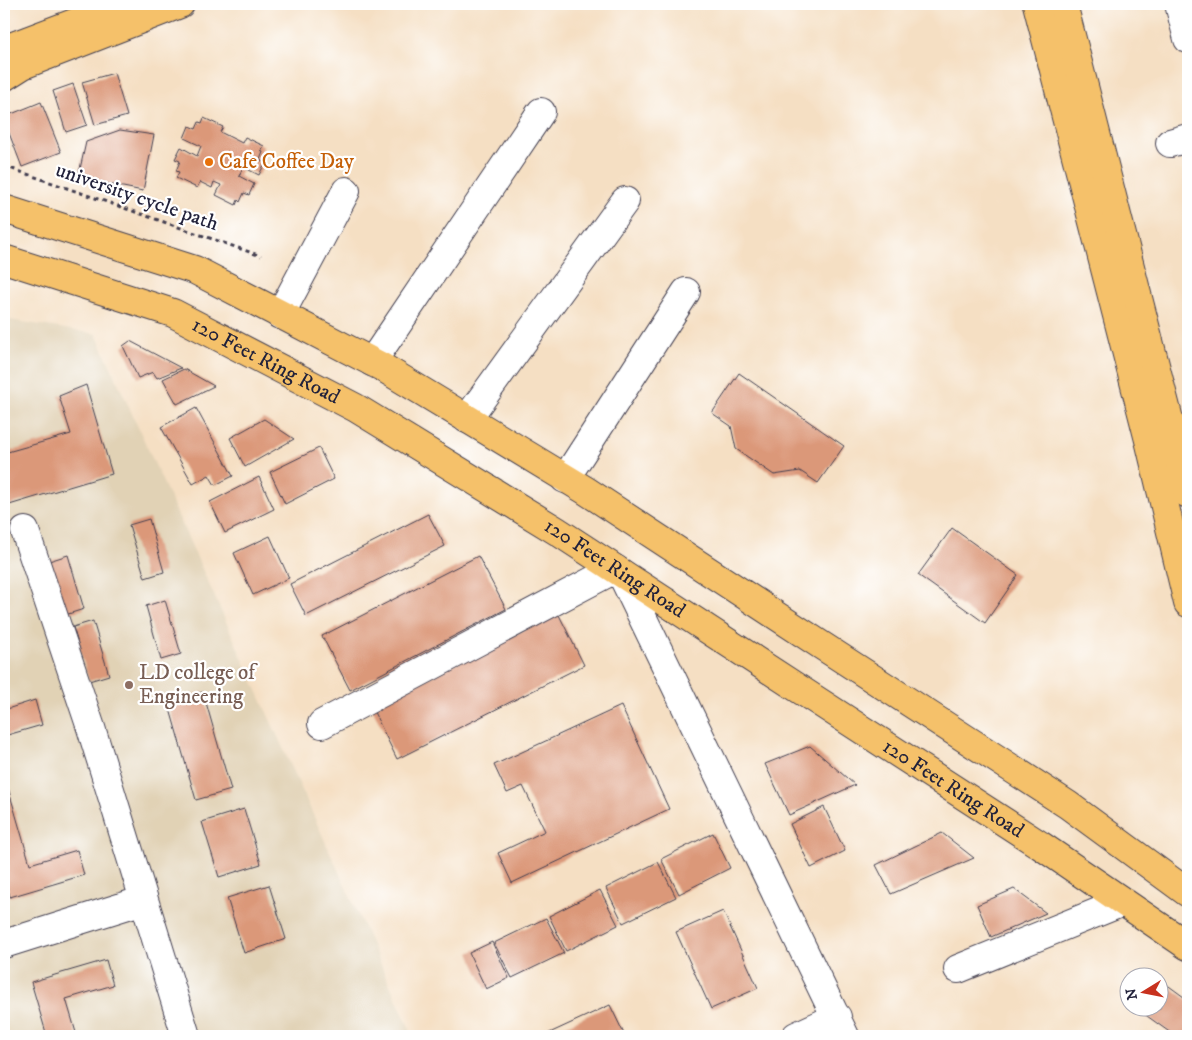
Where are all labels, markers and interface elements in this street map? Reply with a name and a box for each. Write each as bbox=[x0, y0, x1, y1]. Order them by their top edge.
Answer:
place label: Cafe Coffee Day bbox=[219, 149, 355, 175]
marker: Cafe Coffee Day bbox=[203, 156, 215, 168]
street label: university cycle path bbox=[52, 157, 222, 237]
street label: 120 Feet Ring Road bbox=[187, 312, 345, 411]
street label: 120 Feet Ring Road bbox=[539, 513, 691, 624]
place label: LD college of Engineering bbox=[139, 660, 258, 710]
marker: LD college of Engineering bbox=[123, 679, 135, 691]
street label: 120 Feet Ring Road bbox=[878, 733, 1029, 844]
north arrow bbox=[1120, 968, 1170, 1018]
text: N bbox=[1122, 986, 1142, 1001]

